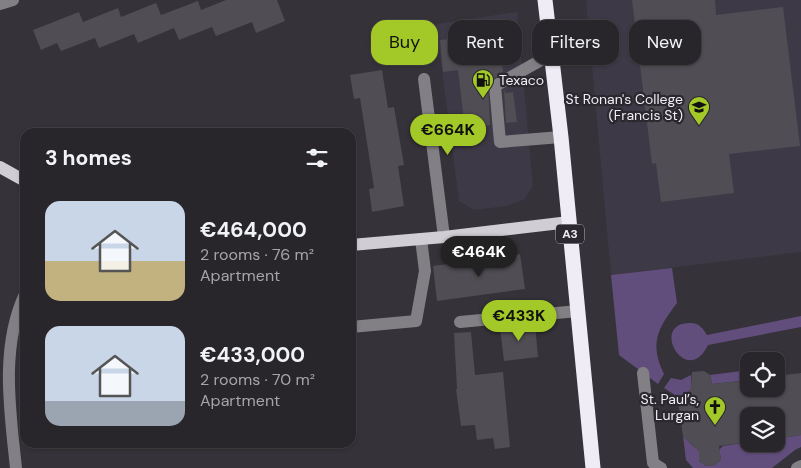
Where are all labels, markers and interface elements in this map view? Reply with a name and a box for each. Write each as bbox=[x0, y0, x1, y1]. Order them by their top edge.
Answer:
chip: Buy bbox=[371, 20, 438, 65]
chip: Rent bbox=[448, 20, 522, 65]
chip: Filters bbox=[532, 20, 619, 65]
chip: New bbox=[629, 20, 701, 65]
fuel station icon: Texaco bbox=[471, 68, 495, 99]
place label: Texaco bbox=[499, 71, 544, 89]
place label: St Ronan's College (Francis St) bbox=[566, 90, 683, 124]
school or university icon: St Ronan's College (Francis St) bbox=[687, 95, 711, 126]
pin: €664K bbox=[413, 114, 483, 156]
text: €664K bbox=[421, 119, 475, 140]
text: 3 homes bbox=[45, 144, 132, 172]
icon: filters bbox=[303, 144, 331, 172]
text: €464,000 bbox=[200, 216, 307, 244]
icon: home bbox=[85, 221, 145, 281]
road number: A3 bbox=[556, 224, 584, 243]
pin: €464K bbox=[444, 236, 514, 278]
text: €464K bbox=[452, 241, 506, 262]
text: 2 rooms · 76 m² bbox=[200, 244, 314, 265]
text: Apartment bbox=[200, 265, 280, 286]
pin: €433K bbox=[484, 300, 554, 342]
text: €433K bbox=[493, 305, 545, 326]
text: €433,000 bbox=[200, 341, 305, 369]
icon: home bbox=[85, 346, 145, 406]
map controls bbox=[740, 352, 785, 452]
button: locate bbox=[740, 352, 785, 397]
text: 2 rooms · 70 m² bbox=[200, 369, 315, 390]
text: Apartment bbox=[200, 390, 280, 411]
place label: St. Paul’s, Lurgan bbox=[640, 390, 699, 424]
church icon: St. Paul’s, Lurgan bbox=[703, 395, 727, 426]
button: layers bbox=[740, 407, 785, 452]

